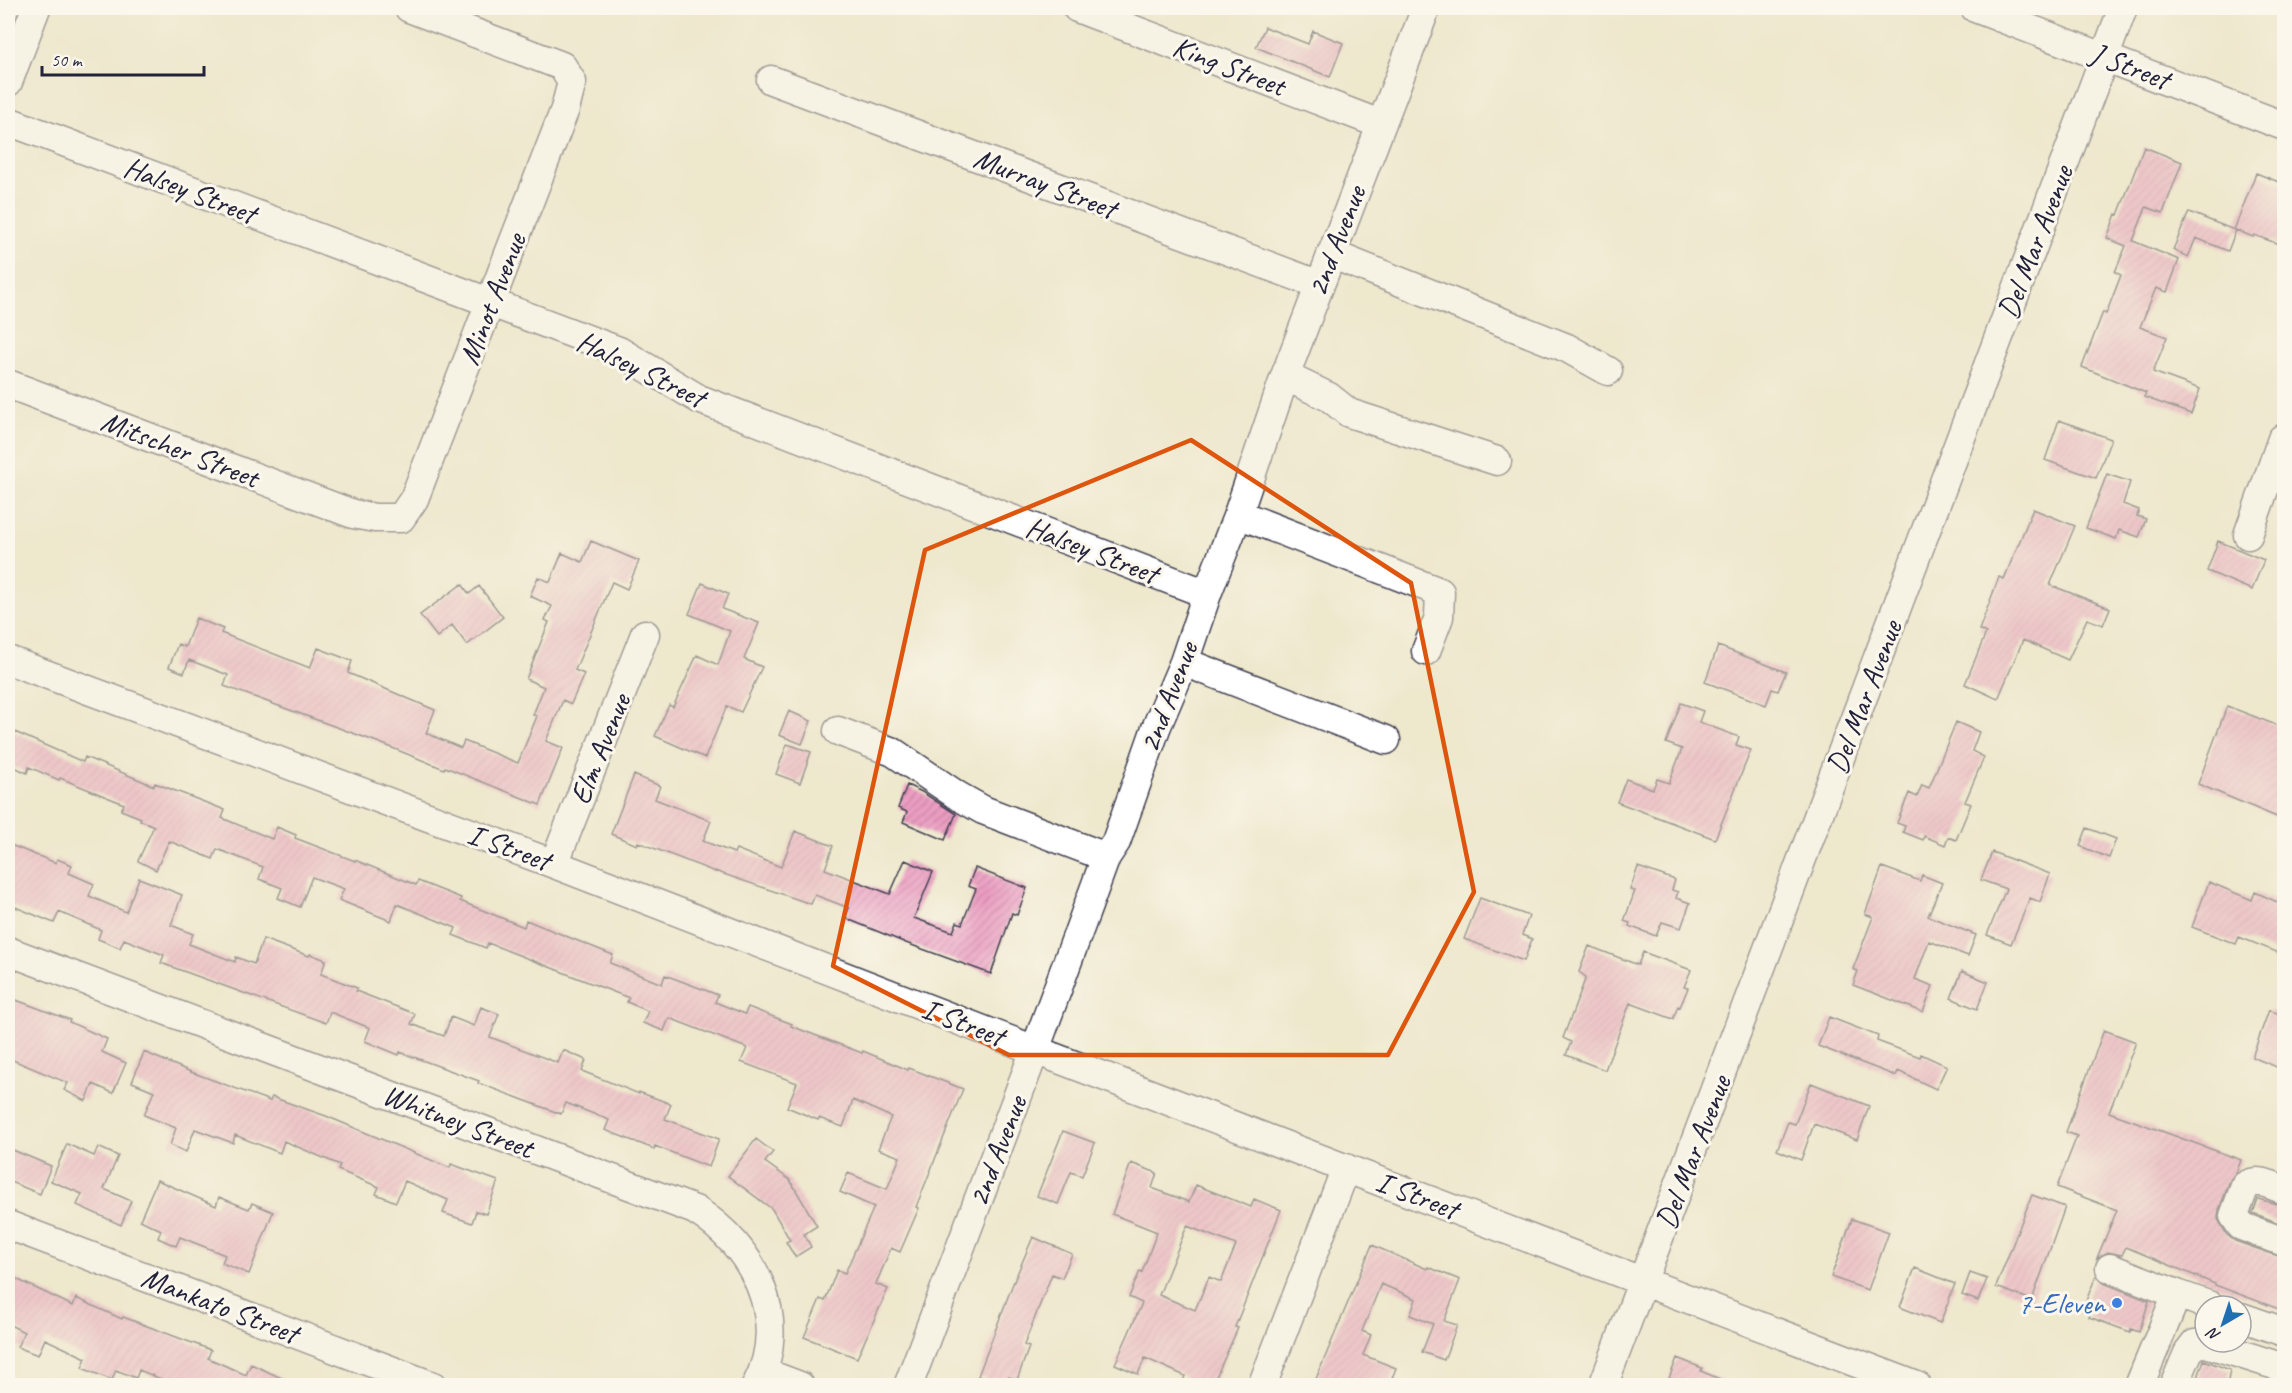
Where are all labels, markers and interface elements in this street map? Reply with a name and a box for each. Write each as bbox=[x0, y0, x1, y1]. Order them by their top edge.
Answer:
street label: King Street bbox=[1168, 27, 1293, 106]
street label: J Street bbox=[2083, 33, 2178, 100]
scale bar bbox=[42, 39, 204, 77]
text: 50 m bbox=[51, 49, 84, 71]
street label: Murray Street bbox=[969, 139, 1125, 229]
street label: Halsey Street bbox=[119, 148, 265, 234]
street label: Del Mar Avenue bbox=[1989, 158, 2082, 324]
street label: 2nd Avenue bbox=[1298, 178, 1375, 302]
street label: Minot Avenue bbox=[450, 226, 535, 370]
street label: Halsey Street bbox=[571, 322, 715, 418]
street label: Mitscher Street bbox=[96, 402, 267, 497]
street label: Halsey Street bbox=[1021, 508, 1167, 594]
street label: Del Mar Avenue bbox=[1818, 613, 1911, 779]
street label: 2nd Avenue bbox=[1130, 634, 1207, 758]
street label: Elm Avenue bbox=[561, 686, 640, 810]
street label: I Street bbox=[463, 815, 559, 881]
street label: I Street bbox=[917, 989, 1013, 1056]
street label: Del Mar Avenue bbox=[1647, 1068, 1740, 1234]
street label: Whitney Street bbox=[378, 1075, 541, 1168]
street label: 2nd Avenue bbox=[959, 1088, 1036, 1212]
street label: I Street bbox=[1371, 1162, 1467, 1229]
street label: Mankato Street bbox=[136, 1258, 307, 1354]
place label: 7-Eleven bbox=[2018, 1284, 2106, 1322]
north arrow bbox=[2193, 1294, 2253, 1354]
marker: 7-Eleven bbox=[2110, 1296, 2124, 1310]
text: N bbox=[2202, 1322, 2224, 1346]

